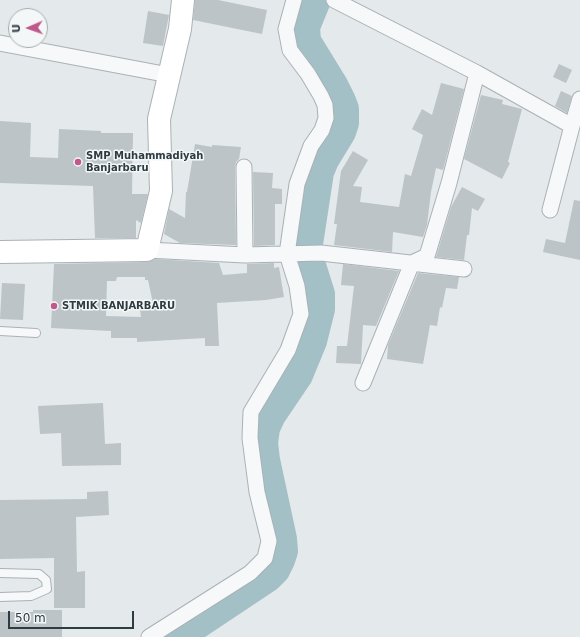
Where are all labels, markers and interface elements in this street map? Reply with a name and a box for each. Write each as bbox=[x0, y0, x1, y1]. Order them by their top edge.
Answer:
north arrow bbox=[8, 8, 48, 48]
text: U bbox=[10, 24, 23, 33]
place label: SMP Muhammadiyah Banjarbaru bbox=[86, 150, 203, 174]
marker: SMP Muhammadiyah Banjarbaru bbox=[73, 157, 83, 167]
place label: STMIK BANJARBARU bbox=[62, 300, 175, 312]
marker: STMIK BANJARBARU bbox=[49, 301, 59, 311]
scale bar bbox=[10, 603, 136, 629]
text: 50 m bbox=[15, 611, 46, 625]

